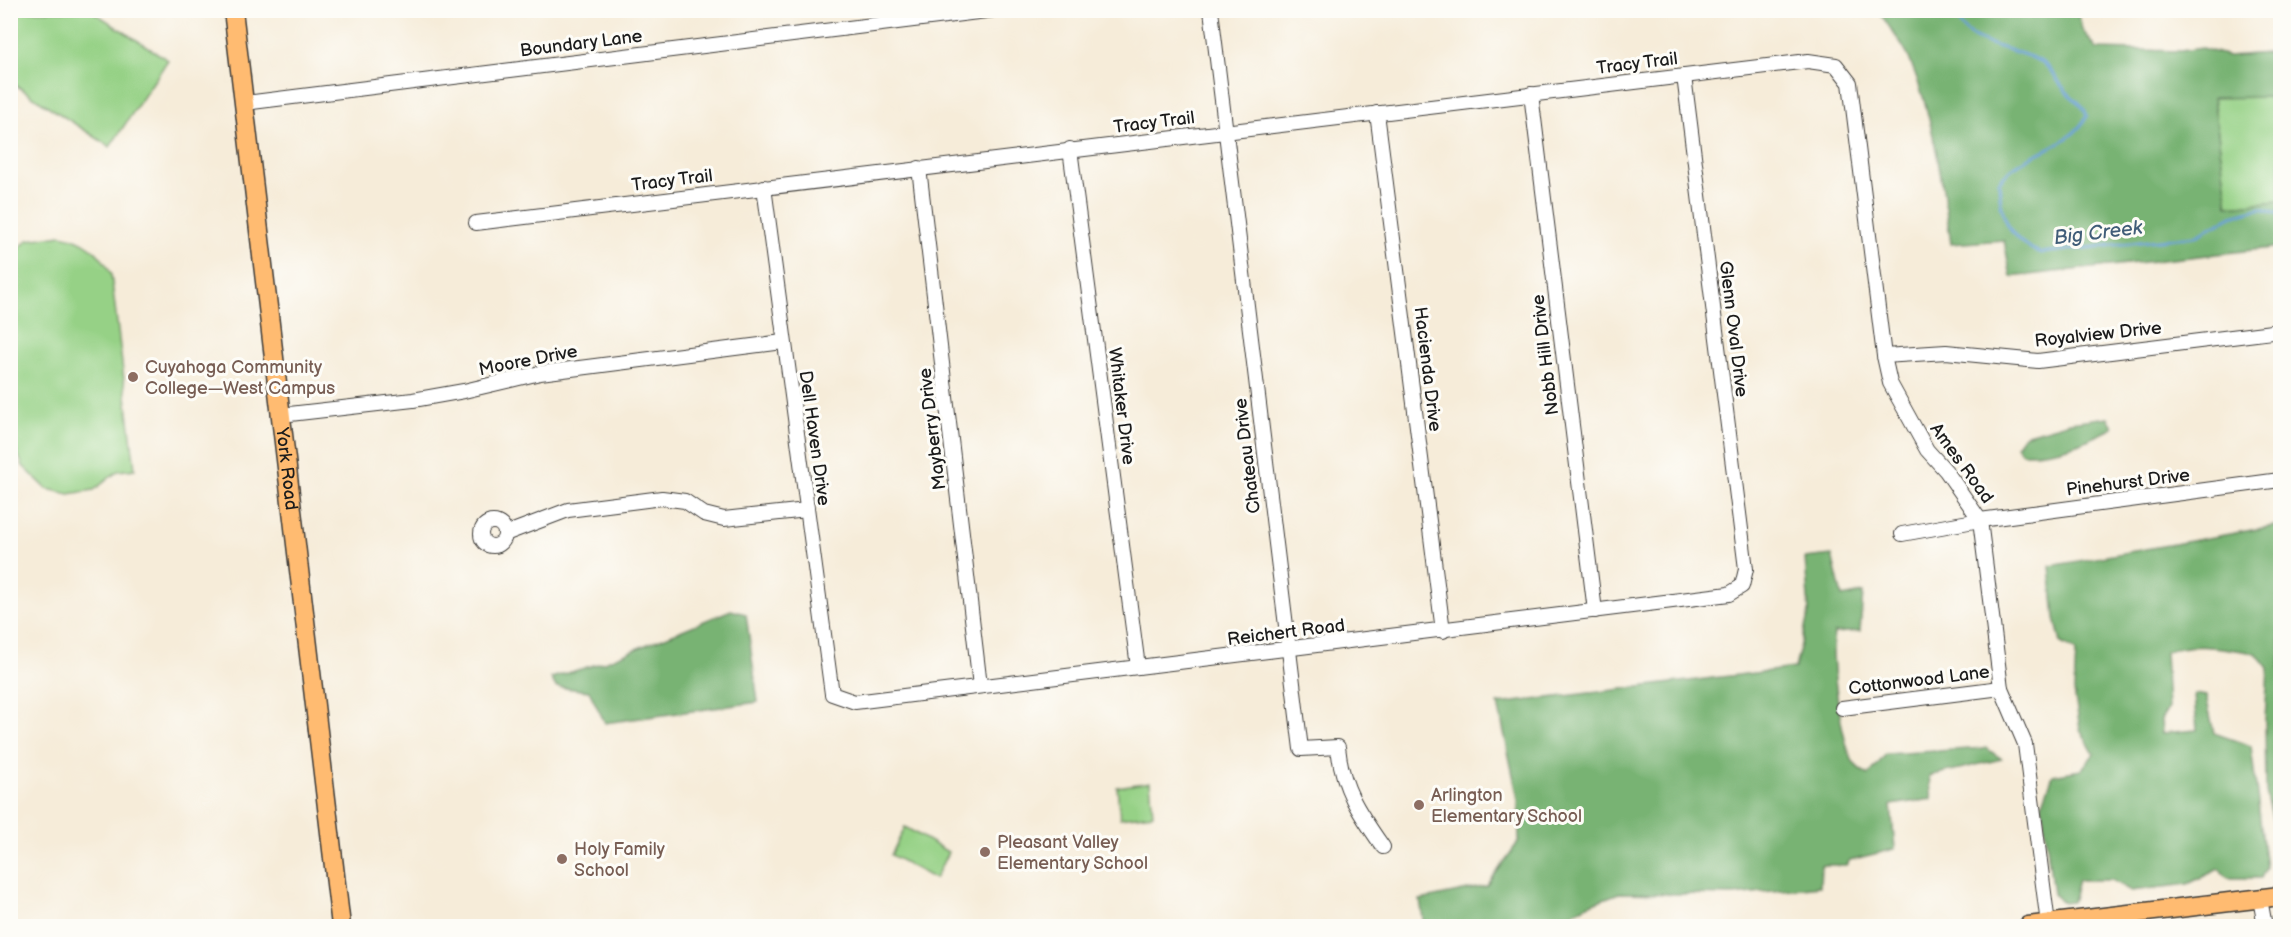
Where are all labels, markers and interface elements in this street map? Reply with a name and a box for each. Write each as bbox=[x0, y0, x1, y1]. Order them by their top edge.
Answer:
street label: Boundary Lane bbox=[519, 26, 644, 61]
street label: Tracy Trail bbox=[1595, 48, 1679, 79]
street label: Tracy Trail bbox=[1112, 107, 1196, 138]
street label: Tracy Trail bbox=[630, 165, 714, 196]
water label: Big Creek bbox=[2052, 216, 2145, 250]
street label: Glenn Oval Drive bbox=[1715, 260, 1752, 399]
street label: Nobb Hill Drive bbox=[1528, 293, 1563, 417]
street label: Hacienda Drive bbox=[1409, 305, 1446, 433]
street label: Royalview Drive bbox=[2034, 317, 2163, 352]
street label: Moore Drive bbox=[477, 341, 579, 380]
street label: Whitaker Drive bbox=[1104, 346, 1139, 466]
place label: Cuyahoga Community College—West Campus bbox=[145, 357, 335, 399]
street label: Mayberry Drive bbox=[915, 366, 950, 491]
street label: Dell Haven Drive bbox=[795, 369, 834, 507]
marker: Cuyahoga Community College—West Campus bbox=[126, 370, 140, 384]
street label: Chateau Drive bbox=[1230, 397, 1265, 515]
street label: Ames Road bbox=[1926, 419, 1998, 507]
street label: York Road bbox=[271, 425, 302, 511]
street label: Pinehurst Drive bbox=[2065, 464, 2191, 500]
street label: Reichert Road bbox=[1226, 615, 1346, 650]
street label: Cottonwood Lane bbox=[1847, 661, 1991, 700]
place label: Arlington Elementary School bbox=[1431, 785, 1582, 827]
marker: Arlington Elementary School bbox=[1412, 798, 1426, 812]
place label: Pleasant Valley Elementary School bbox=[997, 832, 1148, 874]
place label: Holy Family School bbox=[574, 839, 666, 881]
marker: Pleasant Valley Elementary School bbox=[978, 845, 992, 859]
marker: Holy Family School bbox=[555, 852, 569, 866]

